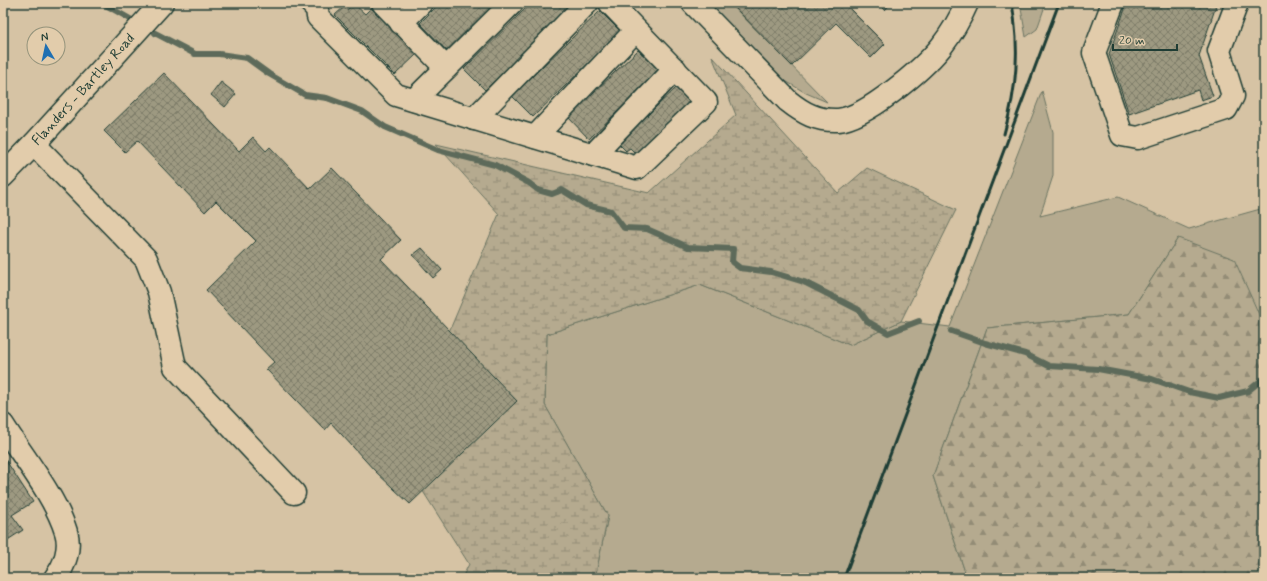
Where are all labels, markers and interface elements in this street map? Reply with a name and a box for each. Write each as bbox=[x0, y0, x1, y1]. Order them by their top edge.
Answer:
north arrow bbox=[26, 26, 66, 66]
scale bar bbox=[1113, 26, 1177, 52]
street label: Flanders - Bartley Road bbox=[28, 30, 139, 149]
text: N bbox=[40, 30, 49, 45]
text: 20 m bbox=[1119, 33, 1145, 49]

